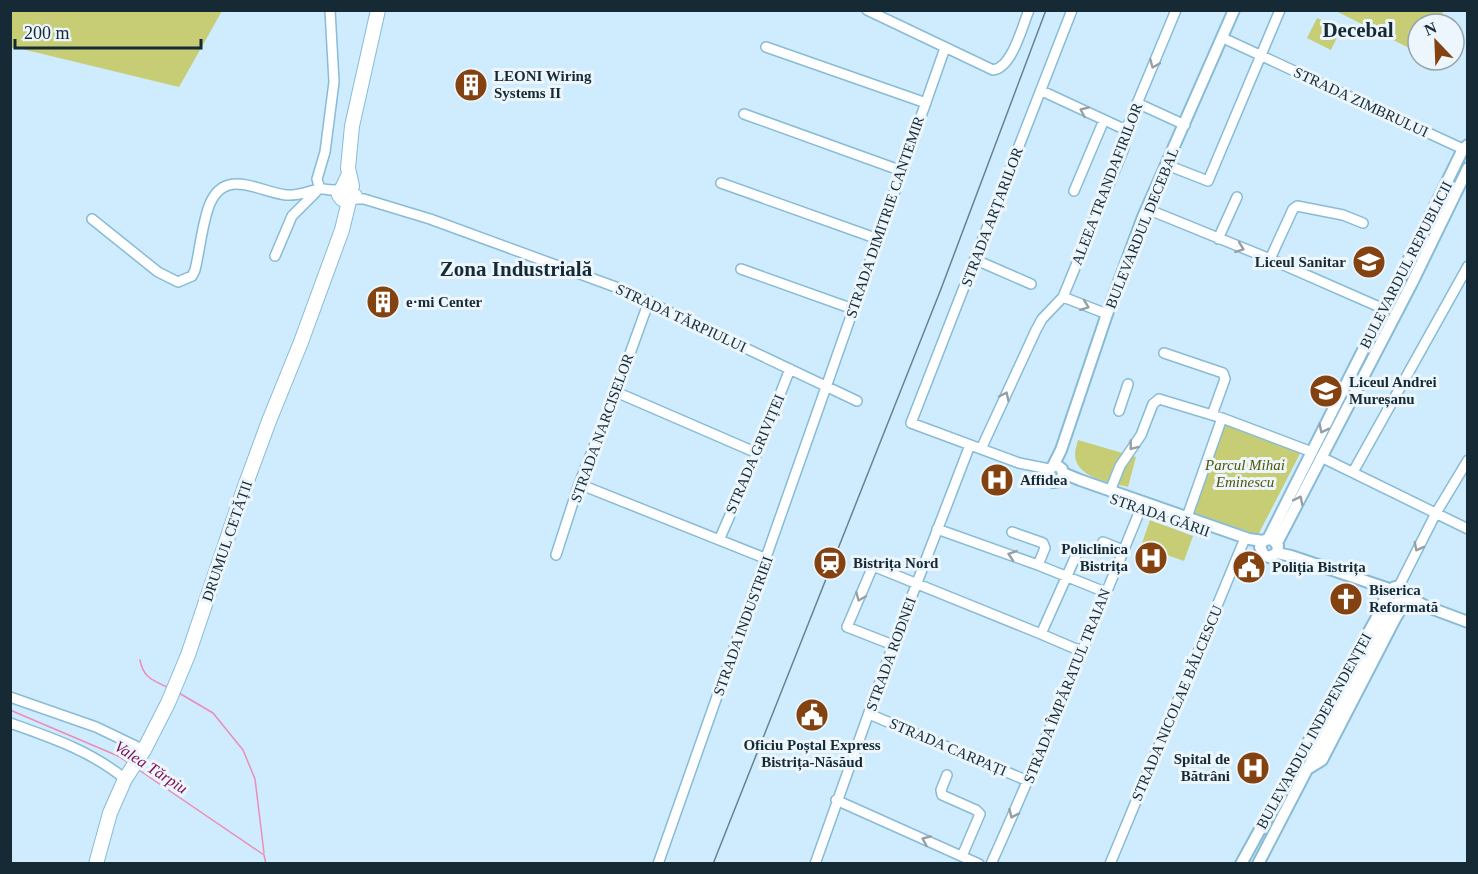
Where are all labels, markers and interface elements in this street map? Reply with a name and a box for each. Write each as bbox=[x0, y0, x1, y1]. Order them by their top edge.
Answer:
scale bar bbox=[15, 12, 201, 50]
north arrow bbox=[1406, 12, 1466, 72]
district label: Decebal bbox=[1322, 18, 1394, 42]
text: N bbox=[1422, 18, 1439, 39]
text: 200 m bbox=[24, 23, 70, 43]
one-way arrow bbox=[1149, 58, 1161, 69]
street label: STRADA ZIMBRULUI bbox=[1291, 64, 1431, 140]
building icon: LEONI Wiring Systems II bbox=[453, 67, 489, 103]
place label: LEONI Wiring Systems II bbox=[494, 68, 592, 101]
street label: ALEEA TRANDAFIRILOR bbox=[1069, 101, 1145, 267]
one-way arrow bbox=[1079, 106, 1090, 118]
street label: STRADA DIMITRIE CANTEMIR bbox=[843, 114, 927, 320]
street label: STRADA ARȚARILOR bbox=[958, 145, 1027, 289]
street label: BULEVARDUL DECEBAL bbox=[1102, 145, 1182, 311]
street label: BULEVARDUL REPUBLICII bbox=[1357, 179, 1455, 351]
one-way arrow bbox=[1234, 240, 1245, 253]
school or university icon: Liceul Sanitar bbox=[1351, 244, 1387, 280]
place label: Liceul Sanitar bbox=[1255, 254, 1346, 270]
district label: Zona Industrială bbox=[440, 257, 593, 281]
street label: STRADA TĂRPIULUI bbox=[613, 281, 749, 355]
building icon: e·mi Center bbox=[365, 284, 401, 320]
place label: e·mi Center bbox=[406, 294, 483, 310]
one-way arrow bbox=[1079, 298, 1090, 311]
street label: STRADA NARCISELOR bbox=[568, 351, 636, 505]
school or university icon: Liceul Andrei Mureșanu bbox=[1308, 373, 1344, 409]
place label: Liceul Andrei Mureșanu bbox=[1349, 374, 1437, 408]
one-way arrow bbox=[997, 391, 1009, 402]
street label: STRADA GRIVIȚEI bbox=[723, 392, 788, 516]
one-way arrow bbox=[1319, 423, 1331, 434]
one-way arrow bbox=[1129, 440, 1140, 451]
park label: Parcul Mihai Eminescu bbox=[1204, 457, 1285, 490]
hospital icon: Affidea bbox=[979, 462, 1015, 498]
place label: Affidea bbox=[1020, 472, 1068, 488]
street label: DRUMUL CETĂȚII bbox=[199, 479, 256, 604]
street label: STRADA GĂRII bbox=[1108, 490, 1212, 540]
one-way arrow bbox=[1292, 496, 1303, 506]
hospital icon: Policlinica Bistrița bbox=[1133, 540, 1169, 576]
place label: Policlinica Bistrița bbox=[1061, 541, 1128, 575]
one-way arrow bbox=[1414, 541, 1425, 551]
station icon: Bistrița Nord bbox=[812, 545, 848, 581]
public building icon: Poliția Bistrița bbox=[1231, 549, 1267, 585]
one-way arrow bbox=[1007, 550, 1017, 563]
street label: STRADA INDUSTRIEI bbox=[710, 554, 776, 698]
place label: Bistrița Nord bbox=[853, 555, 939, 572]
place label: Poliția Bistrița bbox=[1272, 559, 1366, 576]
church icon: Biserica Reformată bbox=[1328, 581, 1364, 617]
place label: Biserica Reformată bbox=[1369, 582, 1439, 615]
street label: STRADA ÎMPĂRATUL TRAIAN bbox=[1021, 586, 1114, 786]
one-way arrow bbox=[855, 590, 867, 601]
street label: STRADA RODNEI bbox=[863, 595, 919, 713]
street label: STRADA NICOLAE BĂLCESCU bbox=[1128, 603, 1226, 803]
street label: BULEVARDUL INDEPENDENȚEI bbox=[1253, 630, 1375, 832]
public building icon: Oficiu Poștal Express Bistrița-Năsăud bbox=[794, 697, 830, 733]
street label: STRADA CARPAȚI bbox=[887, 715, 1009, 780]
water label: Valea Tărpiu bbox=[111, 737, 190, 798]
place label: Oficiu Poștal Express Bistrița-Năsăud bbox=[743, 737, 881, 771]
hospital icon: Spital de Bătrâni bbox=[1235, 750, 1271, 786]
place label: Spital de Bătrâni bbox=[1174, 751, 1230, 784]
one-way arrow bbox=[1009, 807, 1021, 818]
one-way arrow bbox=[921, 835, 932, 847]

